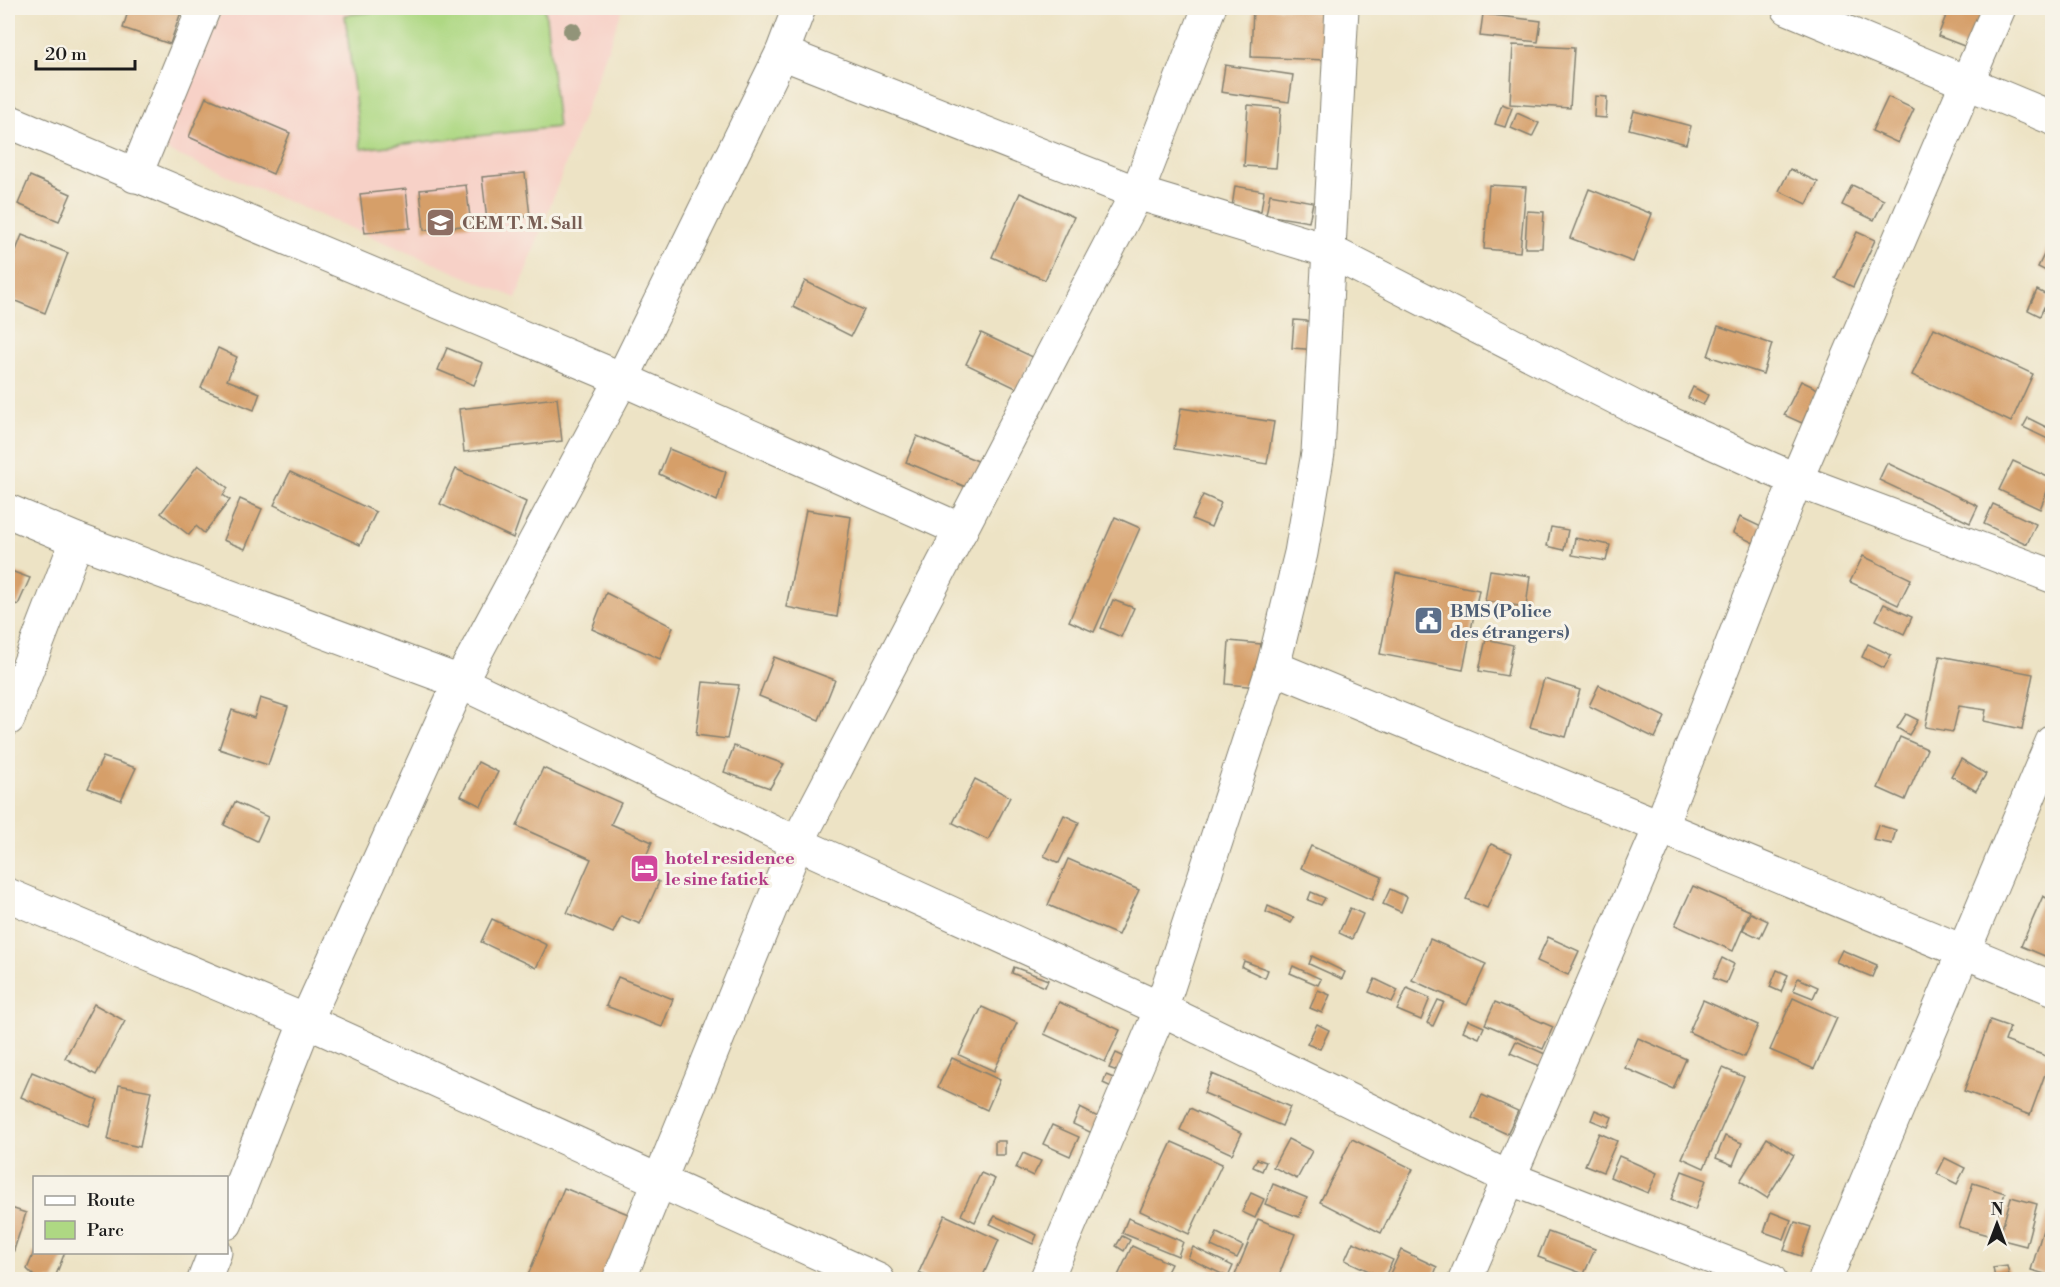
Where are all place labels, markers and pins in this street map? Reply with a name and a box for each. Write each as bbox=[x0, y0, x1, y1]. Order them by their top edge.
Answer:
school or university icon: CEM T. M. Sall bbox=[425, 207, 457, 239]
place label: CEM T. M. Sall bbox=[462, 212, 583, 235]
place label: BMS (Police des étrangers) bbox=[1450, 600, 1570, 644]
public building icon: BMS (Police des étrangers) bbox=[1413, 605, 1445, 637]
place label: hotel residence le sine fatick bbox=[665, 847, 795, 891]
hotel icon: hotel residence le sine fatick bbox=[628, 852, 660, 884]

